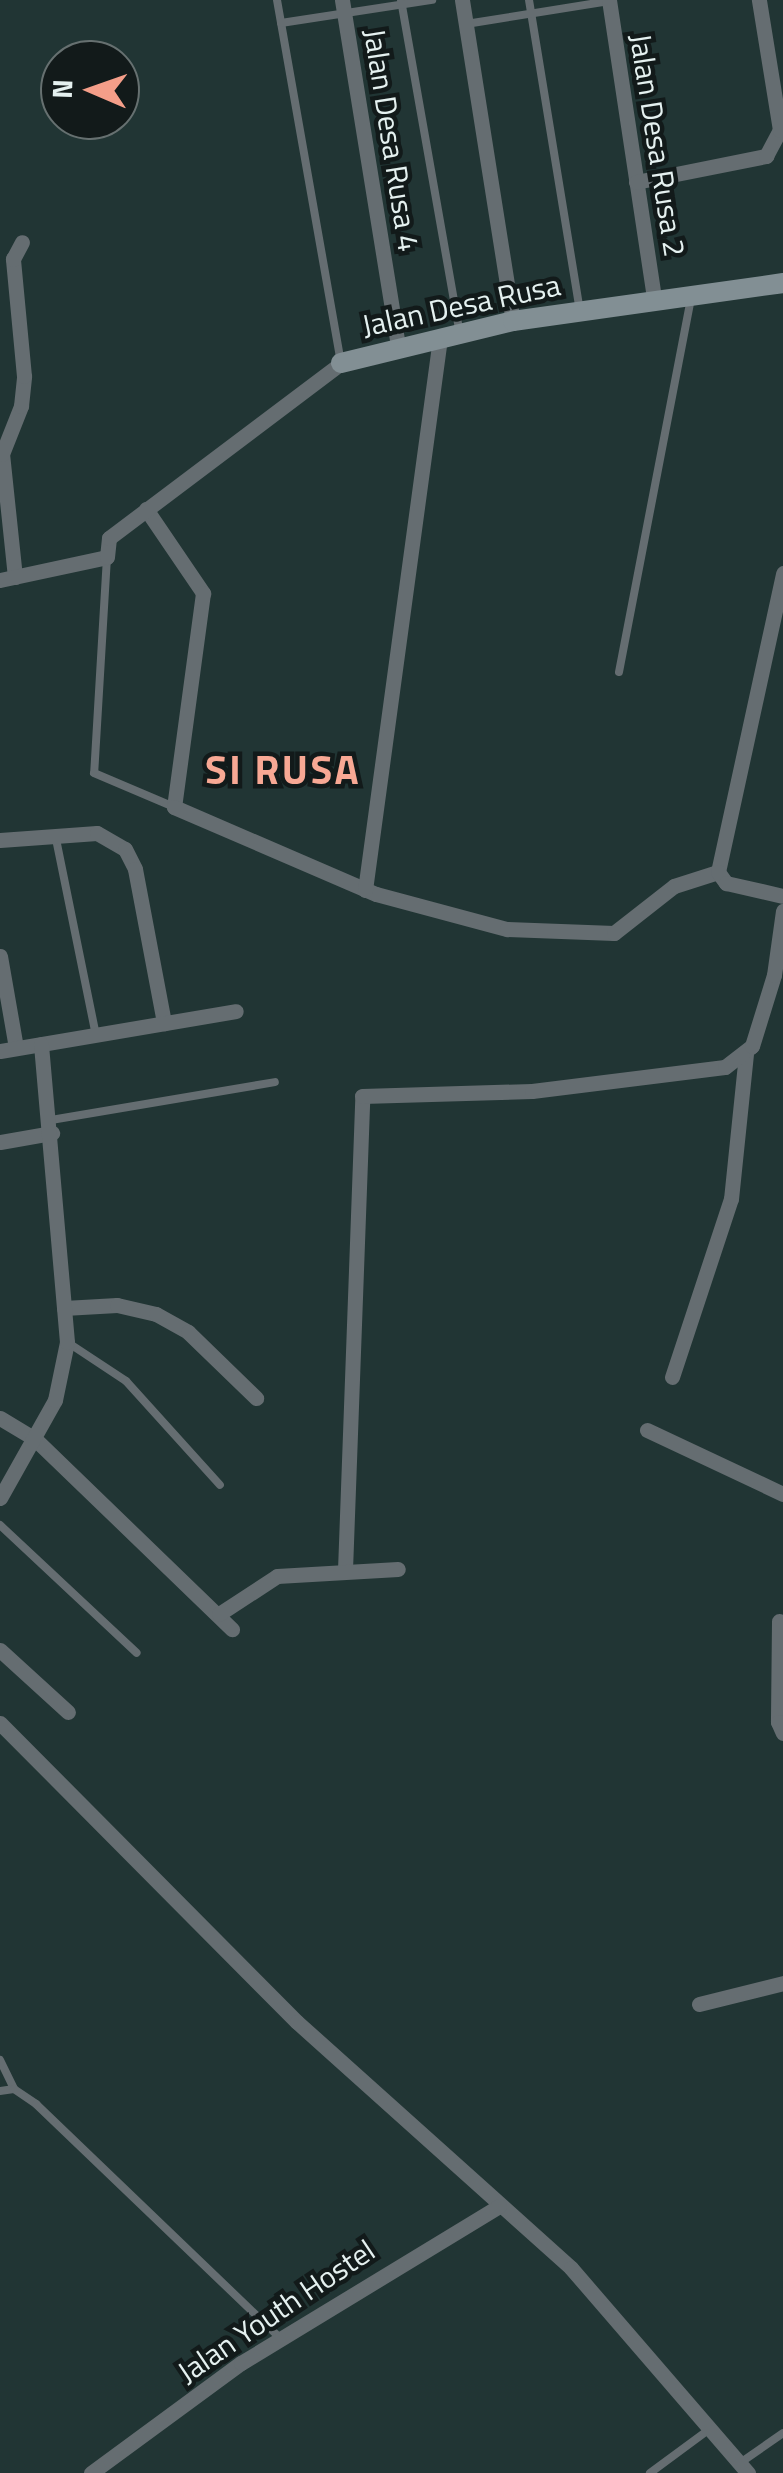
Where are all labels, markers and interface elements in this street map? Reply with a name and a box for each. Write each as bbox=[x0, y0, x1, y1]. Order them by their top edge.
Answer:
street label: Jalan Desa Rusa 4 bbox=[357, 26, 427, 254]
street label: Jalan Desa Rusa 2 bbox=[623, 31, 693, 259]
north arrow bbox=[40, 40, 140, 140]
text: N bbox=[40, 79, 83, 99]
street label: Jalan Desa Rusa bbox=[359, 266, 563, 344]
district label: SI RUSA bbox=[205, 746, 361, 794]
street label: Jalan Youth Hostel bbox=[171, 2232, 381, 2390]

